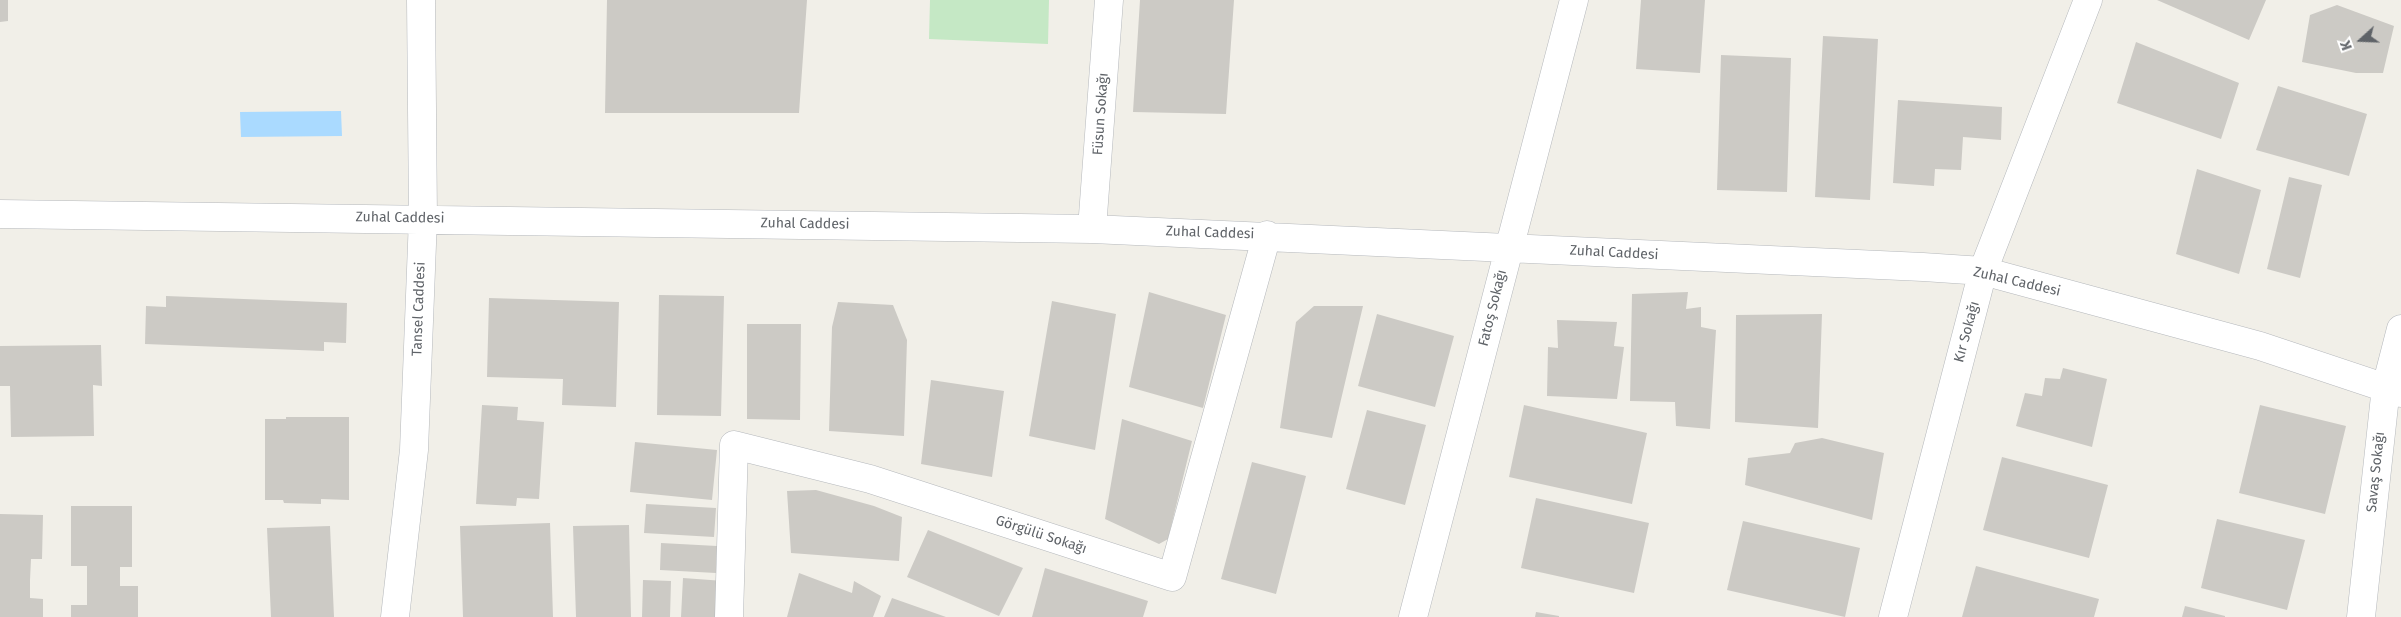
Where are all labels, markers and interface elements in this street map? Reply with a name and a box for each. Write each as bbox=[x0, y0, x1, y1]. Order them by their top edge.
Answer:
north arrow bbox=[2336, 15, 2386, 65]
text: K bbox=[2337, 38, 2356, 52]
street label: Füsun Sokağı bbox=[1090, 72, 1112, 156]
street label: Zuhal Caddesi bbox=[355, 209, 445, 227]
street label: Zuhal Caddesi bbox=[760, 215, 850, 233]
street label: Zuhal Caddesi bbox=[1165, 223, 1255, 243]
street label: Zuhal Caddesi bbox=[1569, 242, 1659, 264]
street label: Tansel Caddesi bbox=[409, 261, 429, 357]
street label: Zuhal Caddesi bbox=[1972, 264, 2062, 300]
street label: Fatoş Sokağı bbox=[1475, 268, 1511, 348]
street label: Kır Sokağı bbox=[1951, 300, 1983, 364]
street label: Savaş Sokağı bbox=[2363, 431, 2389, 513]
street label: Görgülü Sokağı bbox=[993, 512, 1089, 558]

